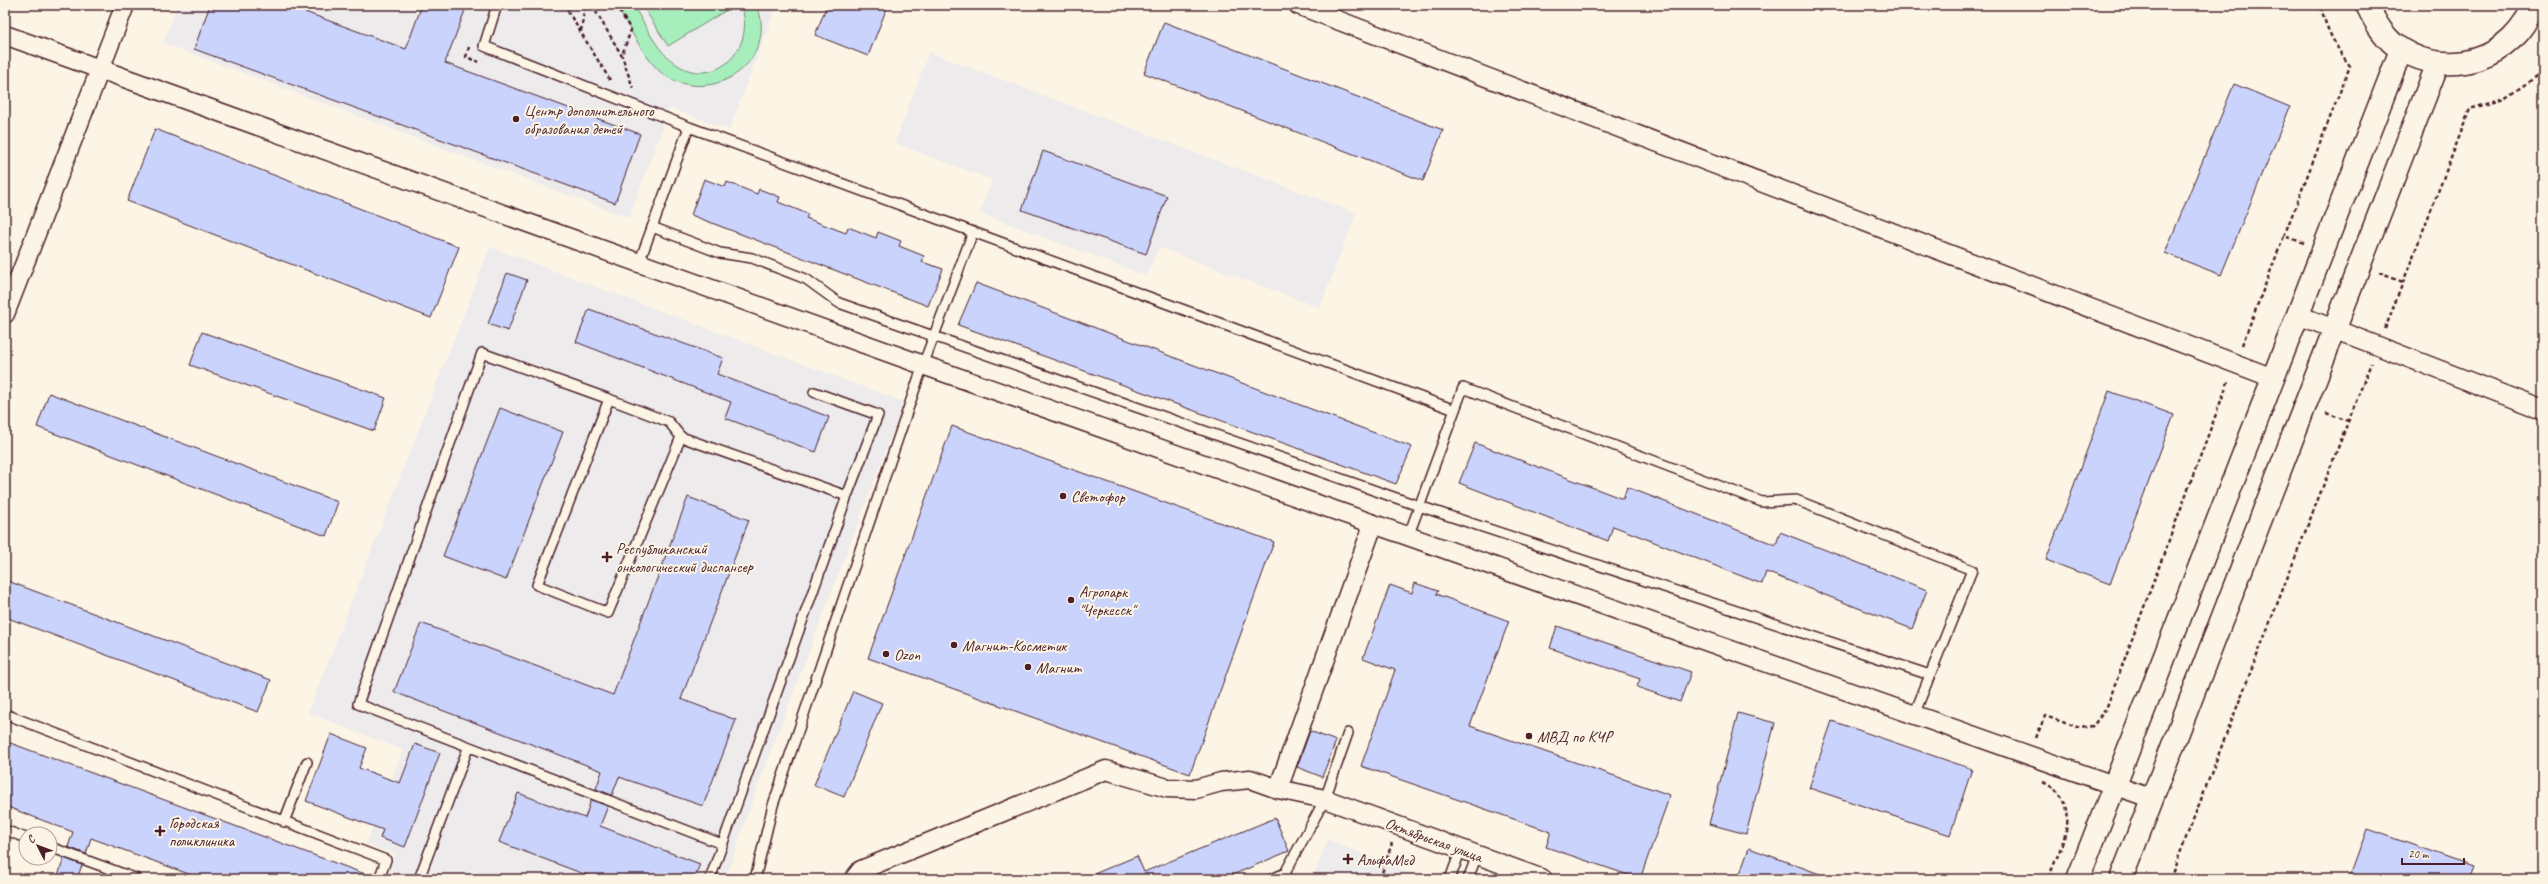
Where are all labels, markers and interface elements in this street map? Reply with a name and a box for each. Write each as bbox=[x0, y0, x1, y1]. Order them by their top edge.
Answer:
place label: Центр дополнительного образования детей bbox=[524, 101, 655, 139]
marker: Центр дополнительного образования детей bbox=[511, 114, 521, 124]
place label: Светофор bbox=[1071, 487, 1126, 507]
marker: Светофор bbox=[1058, 491, 1068, 501]
place label: Республиканский онкологический диспансер bbox=[616, 539, 754, 577]
marker: Республиканский онкологический диспансер bbox=[601, 551, 613, 563]
place label: Агропарк "Черкесск" bbox=[1079, 582, 1138, 620]
marker: Агропарк "Черкесск" bbox=[1066, 595, 1076, 605]
place label: Магнит-Косметик bbox=[962, 636, 1068, 656]
marker: Магнит-Косметик bbox=[949, 640, 959, 650]
place label: Ozon bbox=[894, 645, 921, 665]
marker: Ozon bbox=[881, 649, 891, 659]
place label: Магнит bbox=[1036, 658, 1083, 678]
marker: Магнит bbox=[1023, 662, 1033, 672]
place label: МВД по КЧР bbox=[1537, 727, 1614, 747]
marker: МВД по КЧР bbox=[1524, 731, 1534, 741]
place label: Городская поликлиника bbox=[169, 813, 236, 851]
street label: Октябрьская улица bbox=[1382, 813, 1486, 867]
marker: Городская поликлиника bbox=[154, 825, 166, 837]
north arrow bbox=[18, 826, 58, 866]
text: С bbox=[24, 831, 39, 846]
scale bar bbox=[2402, 840, 2464, 866]
text: 20 m bbox=[2408, 846, 2430, 862]
place label: АльфаМед bbox=[1357, 850, 1415, 870]
marker: АльфаМед bbox=[1342, 853, 1354, 865]

